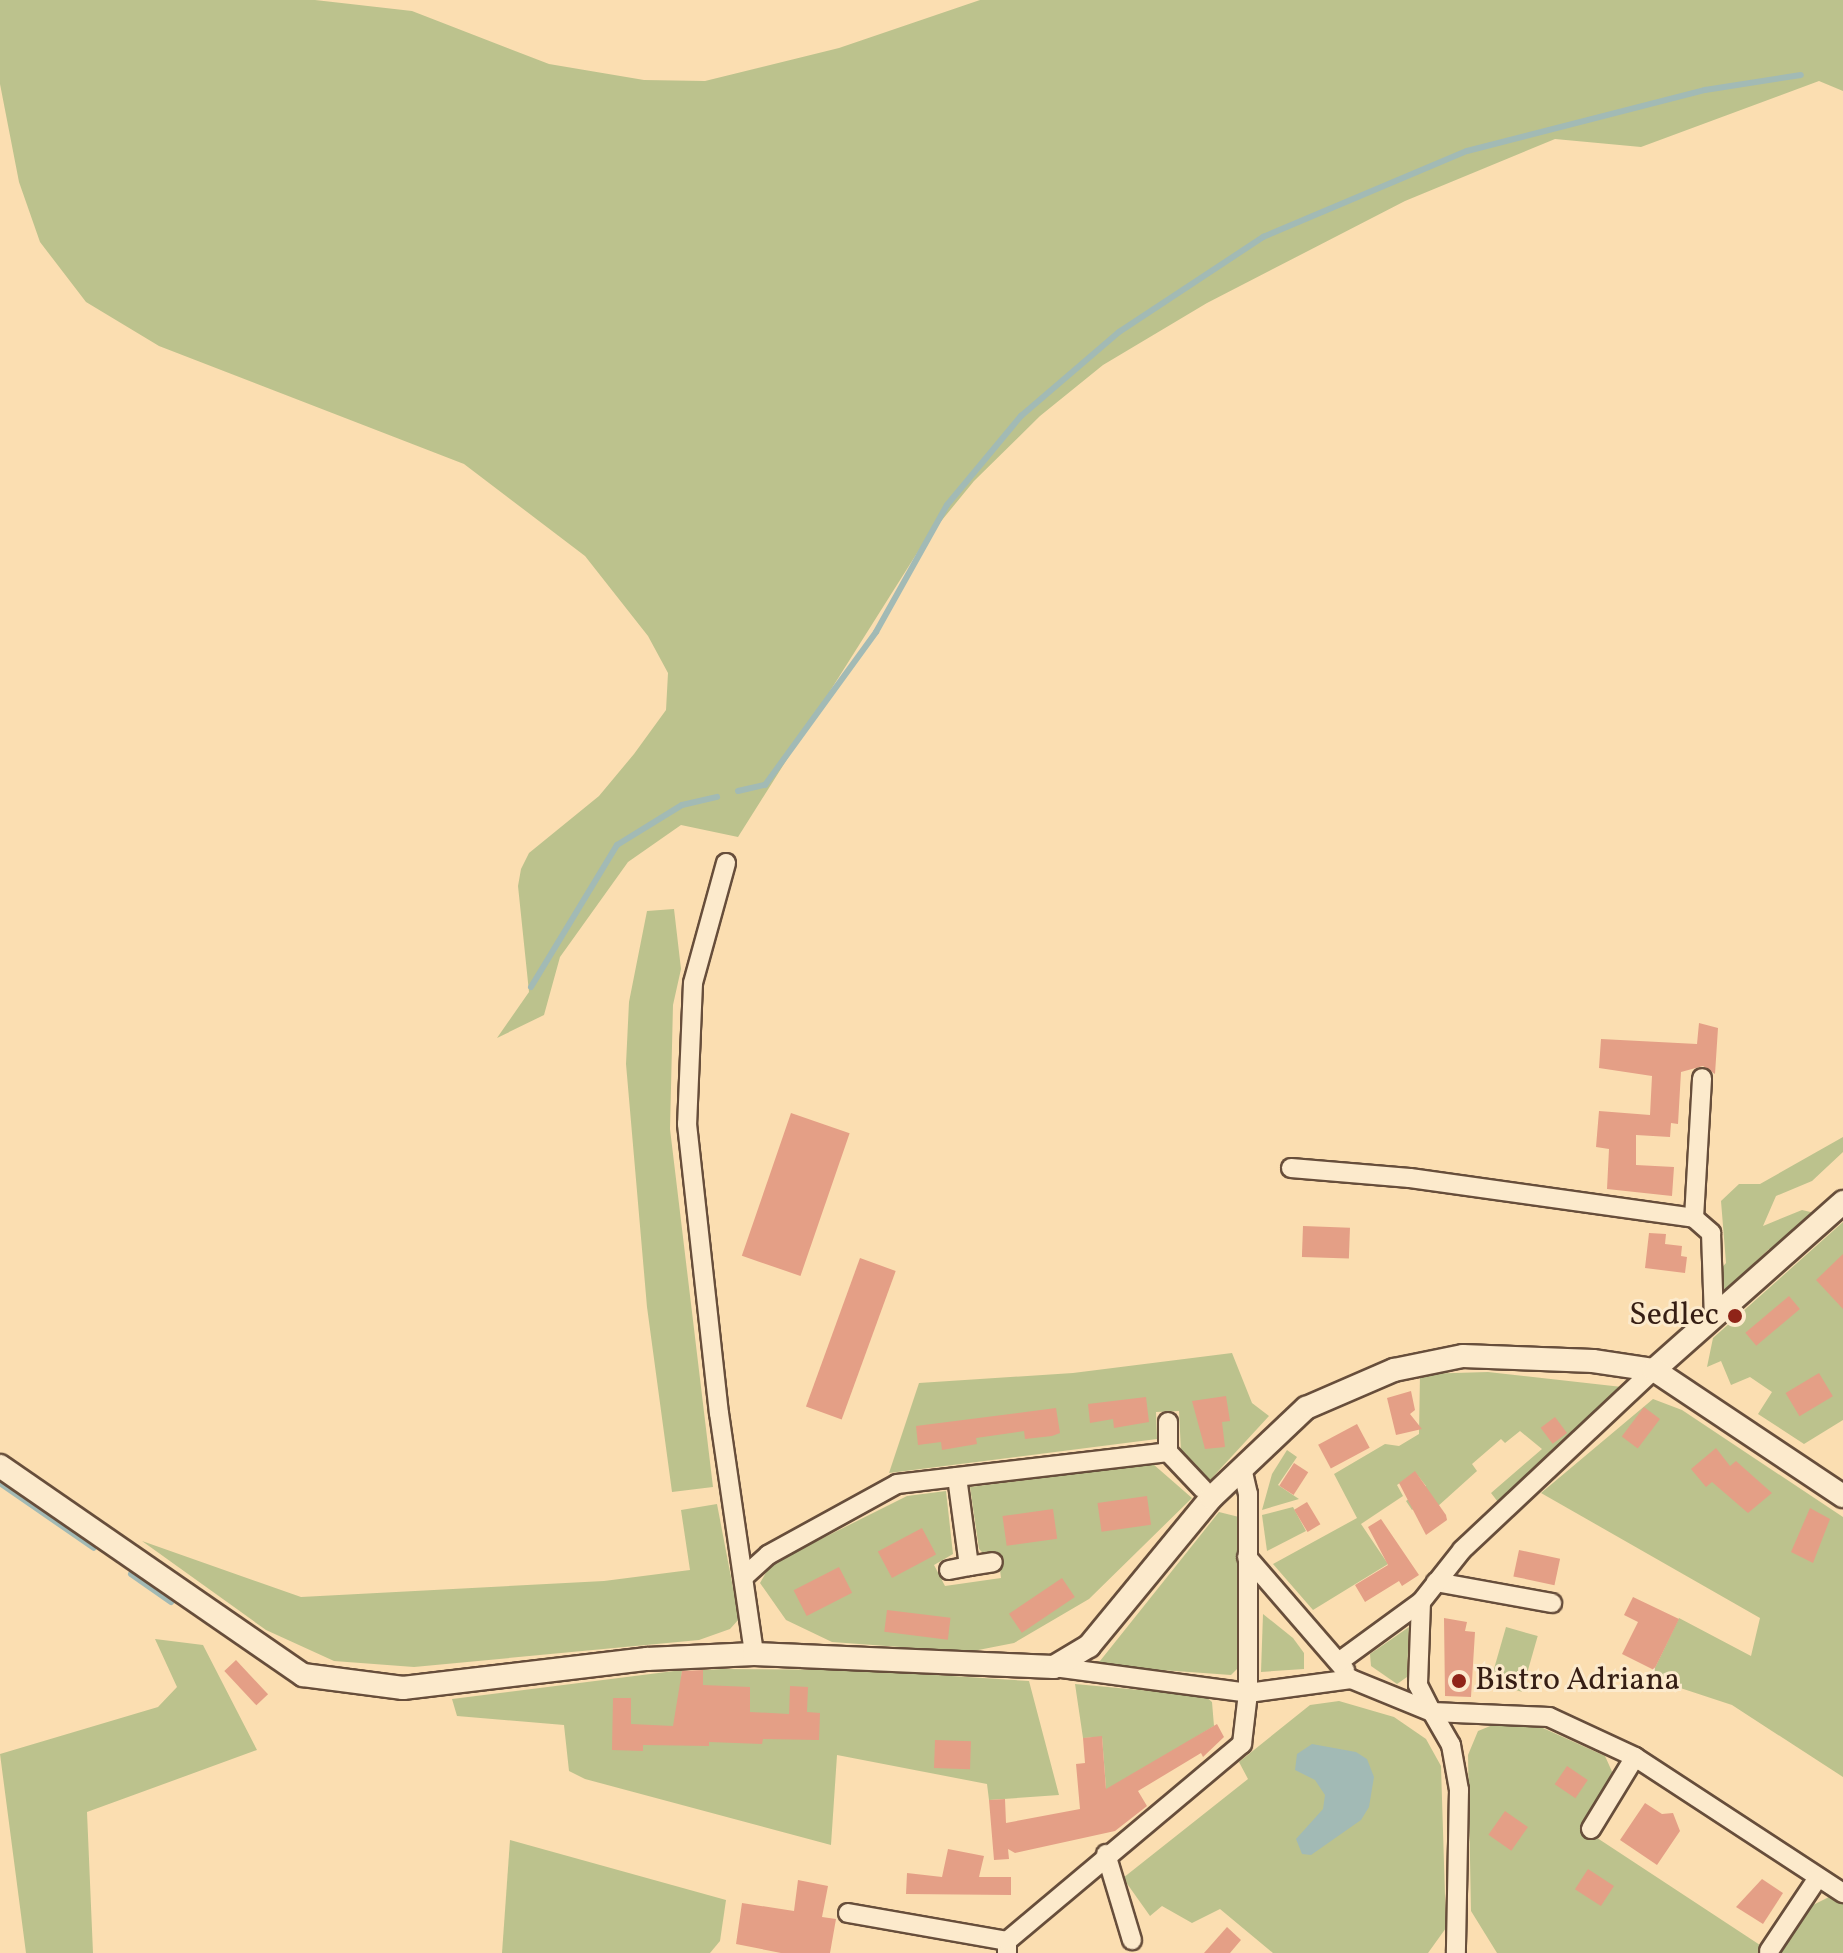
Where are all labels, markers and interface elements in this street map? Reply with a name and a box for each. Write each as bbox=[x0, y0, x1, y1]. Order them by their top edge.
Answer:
place label: Sedlec bbox=[1629, 1297, 1719, 1335]
marker: Sedlec bbox=[1726, 1307, 1744, 1325]
place label: Bistro Adriana bbox=[1475, 1662, 1680, 1700]
marker: Bistro Adriana bbox=[1450, 1672, 1468, 1690]

